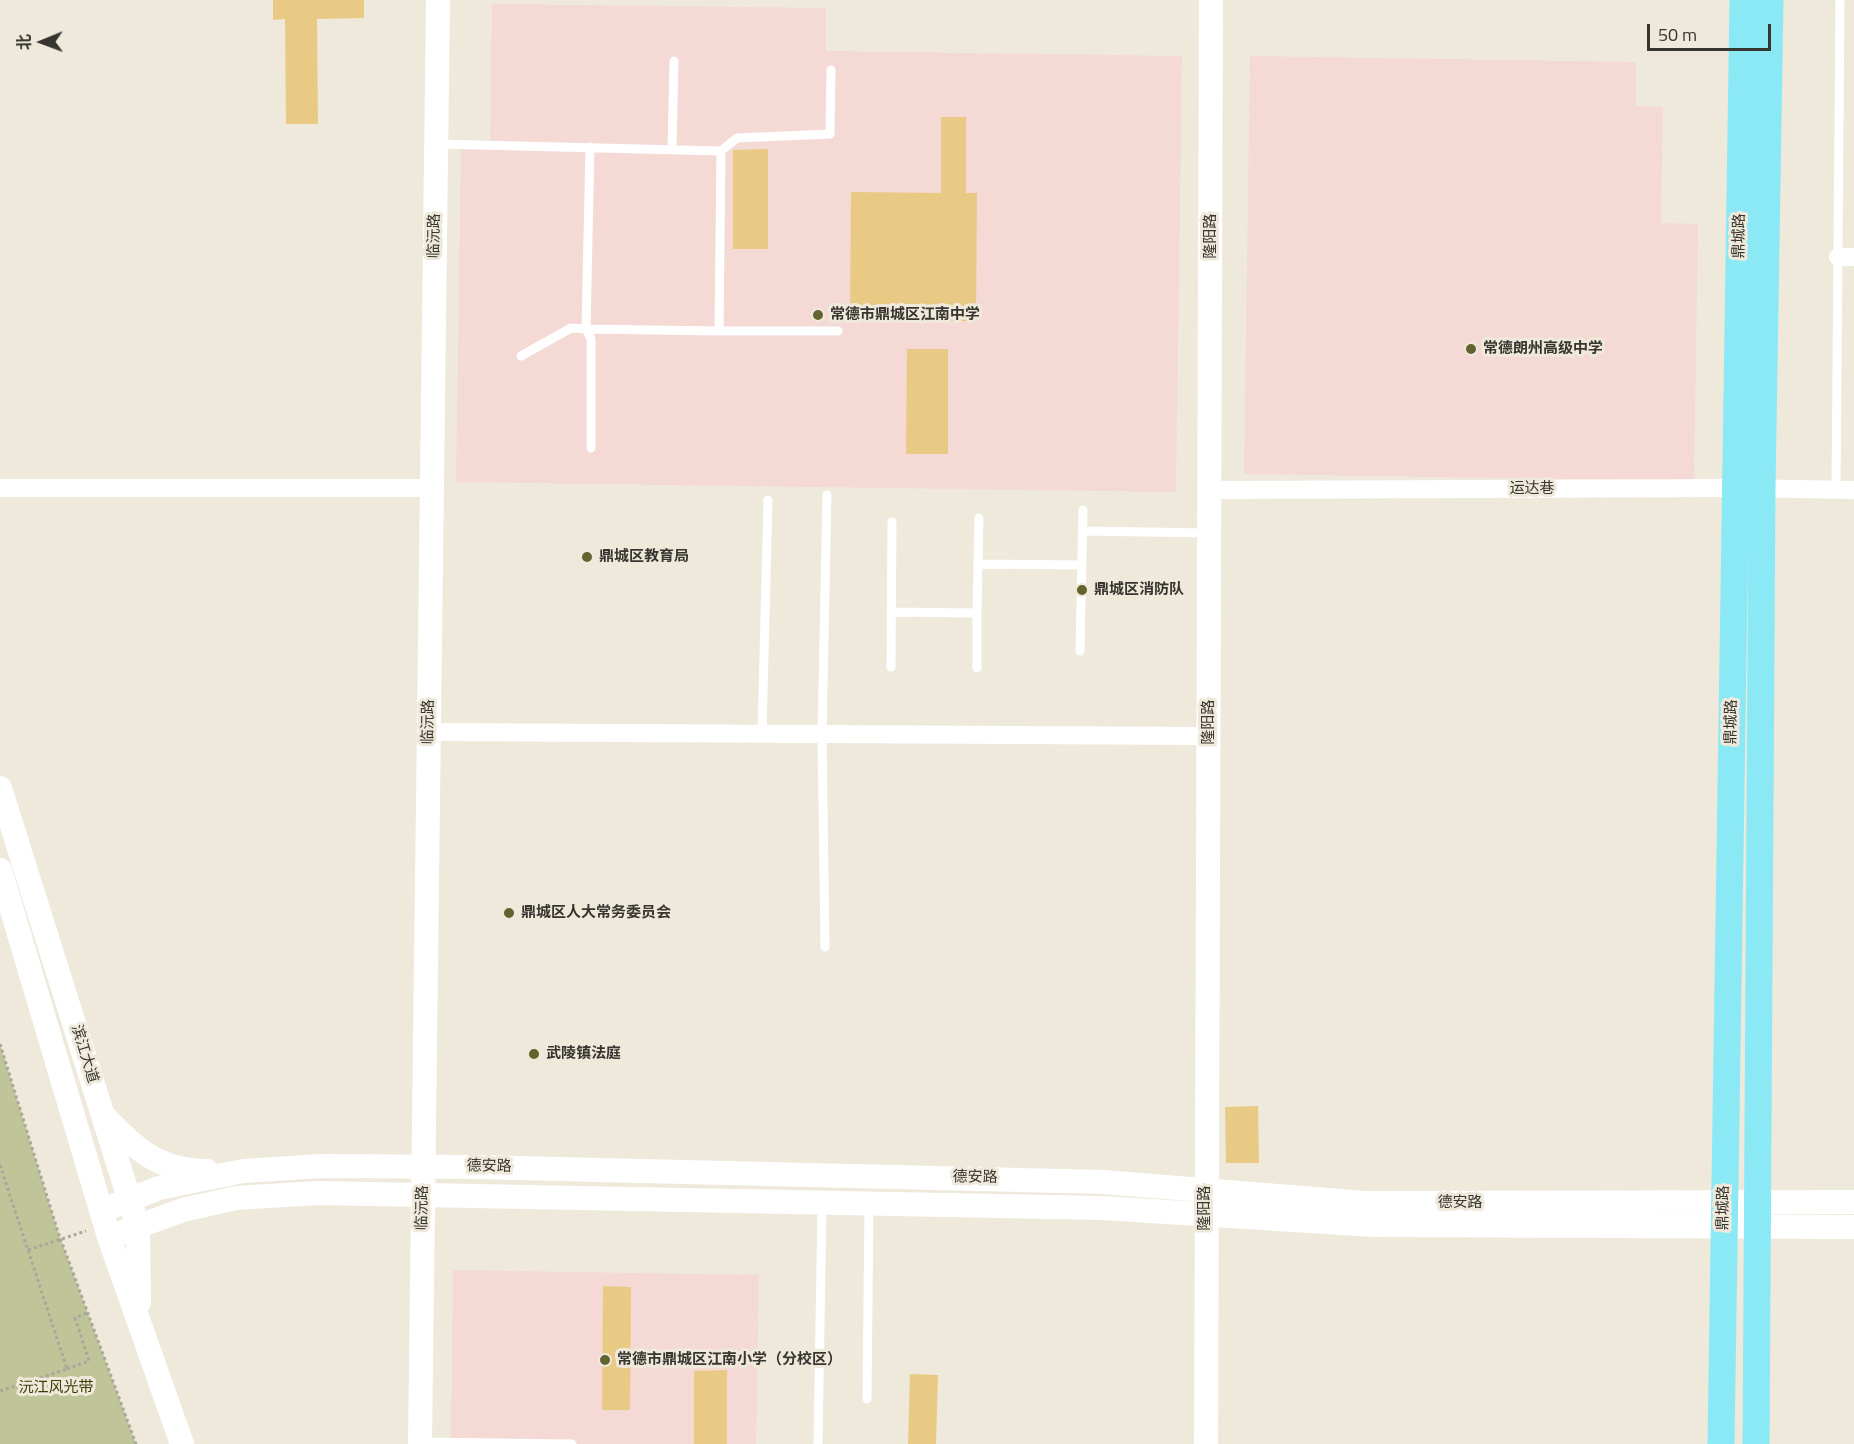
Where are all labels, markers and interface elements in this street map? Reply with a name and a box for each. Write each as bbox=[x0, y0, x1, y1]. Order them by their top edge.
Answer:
north arrow bbox=[12, 12, 72, 72]
scale bar bbox=[1650, 12, 1774, 50]
text: 50 m bbox=[1658, 21, 1697, 48]
text: 北 bbox=[12, 34, 36, 51]
street label: 临沅路 bbox=[426, 213, 444, 259]
street label: 鼎城路 bbox=[1731, 213, 1749, 259]
street label: 隆阳路 bbox=[1202, 214, 1220, 258]
place label: 常德市鼎城区江南中学 bbox=[830, 306, 980, 324]
marker: 常德市鼎城区江南中学 bbox=[811, 308, 825, 322]
place label: 常德朗州高级中学 bbox=[1483, 340, 1603, 358]
marker: 常德朗州高级中学 bbox=[1464, 342, 1478, 356]
street label: 运达巷 bbox=[1510, 480, 1554, 498]
place label: 鼎城区教育局 bbox=[599, 548, 689, 566]
marker: 鼎城区教育局 bbox=[580, 550, 594, 564]
place label: 鼎城区消防队 bbox=[1094, 581, 1184, 599]
marker: 鼎城区消防队 bbox=[1075, 583, 1089, 597]
street label: 临沅路 bbox=[420, 699, 438, 745]
street label: 鼎城路 bbox=[1723, 699, 1741, 745]
street label: 隆阳路 bbox=[1200, 700, 1218, 744]
place label: 鼎城区人大常务委员会 bbox=[521, 904, 671, 922]
marker: 鼎城区人大常务委员会 bbox=[502, 906, 516, 920]
street label: 滨江大道 bbox=[67, 1023, 101, 1085]
place label: 武陵镇法庭 bbox=[546, 1045, 621, 1063]
marker: 武陵镇法庭 bbox=[527, 1047, 541, 1061]
street label: 德安路 bbox=[466, 1158, 512, 1176]
street label: 德安路 bbox=[952, 1169, 998, 1187]
street label: 临沅路 bbox=[414, 1185, 432, 1231]
street label: 鼎城路 bbox=[1715, 1185, 1733, 1231]
street label: 隆阳路 bbox=[1196, 1186, 1214, 1230]
street label: 德安路 bbox=[1438, 1194, 1482, 1212]
place label: 常德市鼎城区江南小学（分校区） bbox=[617, 1351, 842, 1369]
marker: 常德市鼎城区江南小学（分校区） bbox=[598, 1353, 612, 1367]
park label: 沅江风光带 bbox=[19, 1379, 93, 1397]

